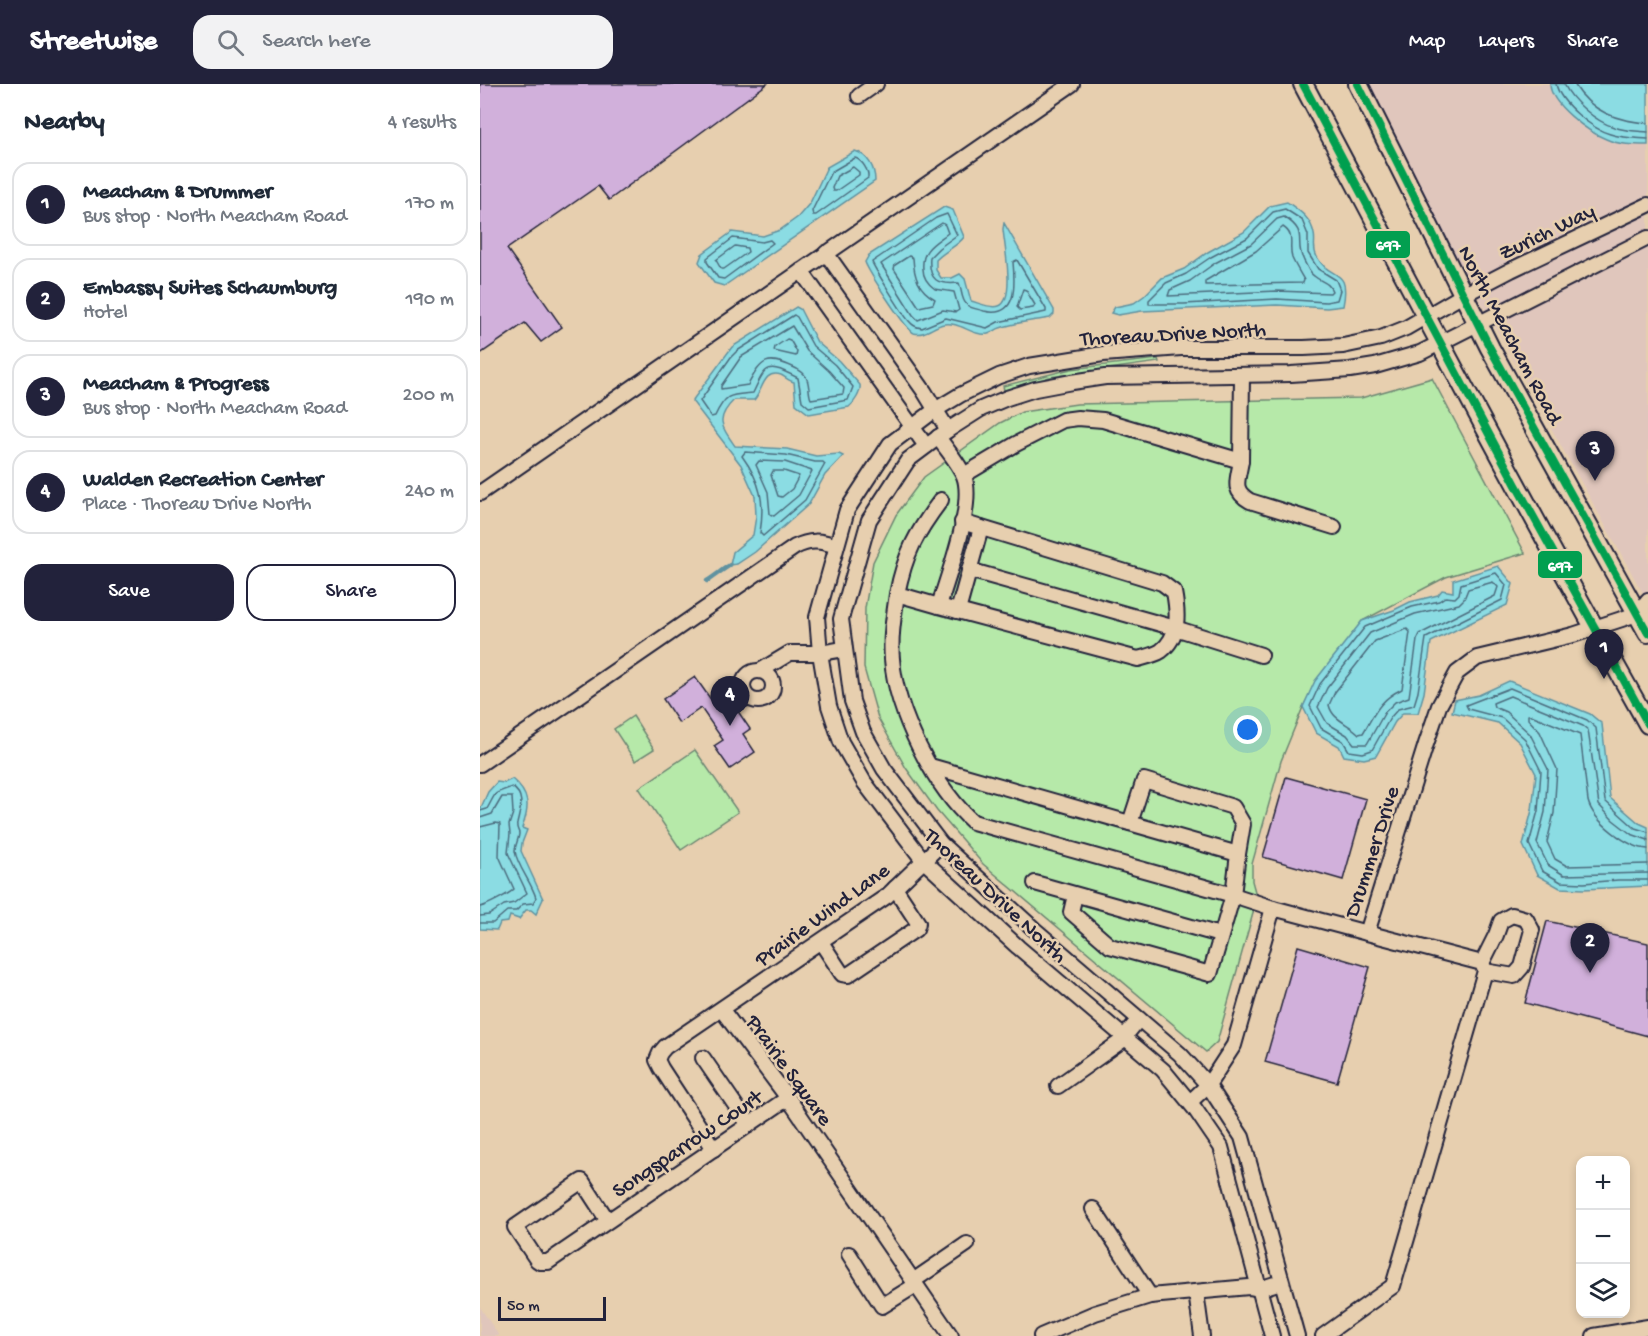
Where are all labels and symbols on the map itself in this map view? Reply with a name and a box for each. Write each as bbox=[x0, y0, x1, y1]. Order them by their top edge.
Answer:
street label: Zurich Way bbox=[1496, 199, 1600, 268]
line badge: 697 bbox=[1365, 230, 1411, 259]
text: 697 bbox=[1376, 238, 1401, 257]
street label: North Meacham Road bbox=[1450, 242, 1568, 432]
street label: Thoreau Drive North bbox=[1078, 318, 1267, 354]
pin: 3 bbox=[1576, 432, 1614, 481]
line badge: 697 bbox=[1537, 550, 1583, 579]
text: 697 bbox=[1548, 559, 1573, 578]
pin: 1 bbox=[1584, 630, 1624, 679]
pin: 4 bbox=[710, 676, 750, 726]
your location bbox=[1233, 715, 1262, 744]
street label: Drummer Drive bbox=[1340, 783, 1407, 923]
street label: Thoreau Drive North bbox=[916, 823, 1071, 970]
street label: Prairie Wind Lane bbox=[750, 858, 896, 974]
pin: 2 bbox=[1570, 924, 1610, 973]
street label: Prairie Square bbox=[738, 1010, 837, 1133]
street label: Songsparrow Court bbox=[608, 1084, 770, 1205]
scale bar bbox=[498, 1294, 606, 1322]

